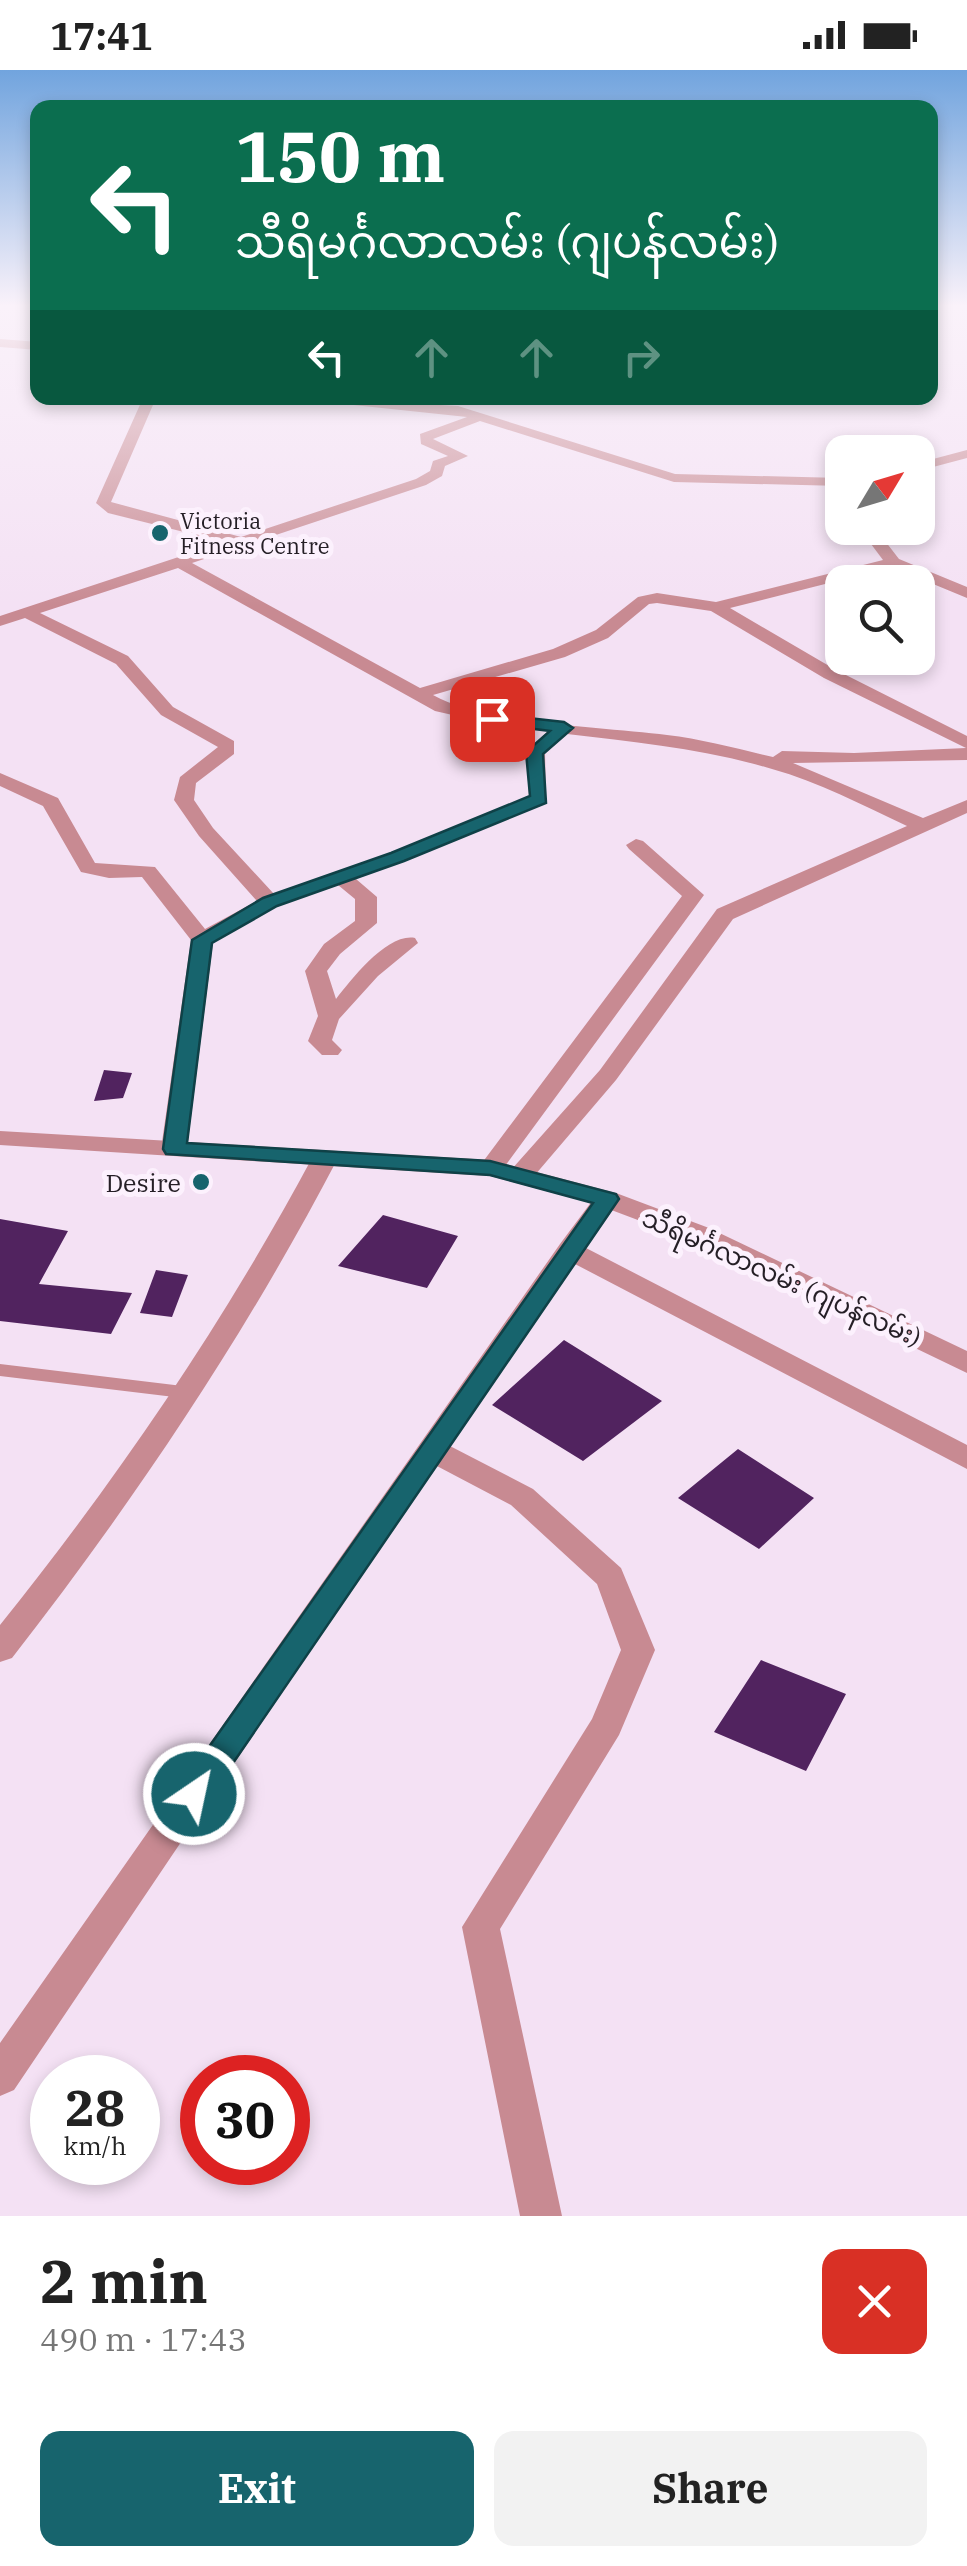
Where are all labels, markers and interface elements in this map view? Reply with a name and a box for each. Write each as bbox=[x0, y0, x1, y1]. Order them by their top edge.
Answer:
text: 17:41 bbox=[50, 11, 153, 60]
text: 150 m bbox=[235, 110, 445, 201]
icon: left bbox=[70, 140, 200, 270]
text: သီရိမင်္ဂလာလမ်း (ဂျပန်လမ်း) bbox=[235, 212, 779, 270]
icon: left bbox=[299, 330, 354, 385]
icon: ahead bbox=[404, 330, 459, 385]
icon: ahead bbox=[509, 330, 564, 385]
icon: right bbox=[614, 330, 669, 385]
north arrow bbox=[825, 435, 935, 545]
map controls bbox=[825, 435, 935, 675]
place label: Victoria Fitness Centre bbox=[180, 506, 329, 560]
marker: Victoria Fitness Centre bbox=[149, 522, 171, 544]
button: search bbox=[825, 565, 935, 675]
pin bbox=[450, 677, 535, 762]
icon: arrive bbox=[465, 692, 520, 747]
place label: Desire bbox=[105, 1166, 181, 1199]
marker: Desire bbox=[190, 1171, 212, 1193]
street label: သီရိမင်္ဂလာလမ်း (ဂျပန်လမ်း) bbox=[635, 1200, 927, 1358]
position arrow bbox=[142, 1742, 246, 1846]
speed limit sign: 30 bbox=[180, 2055, 310, 2185]
text: 28 bbox=[65, 2075, 125, 2140]
text: km/h bbox=[63, 2129, 127, 2162]
text: 2 min bbox=[40, 2241, 208, 2320]
button: close bbox=[822, 2249, 927, 2354]
text: 490 m · 17:43 bbox=[40, 2318, 247, 2360]
button: Exit bbox=[40, 2431, 474, 2546]
button: Share bbox=[494, 2431, 927, 2546]

